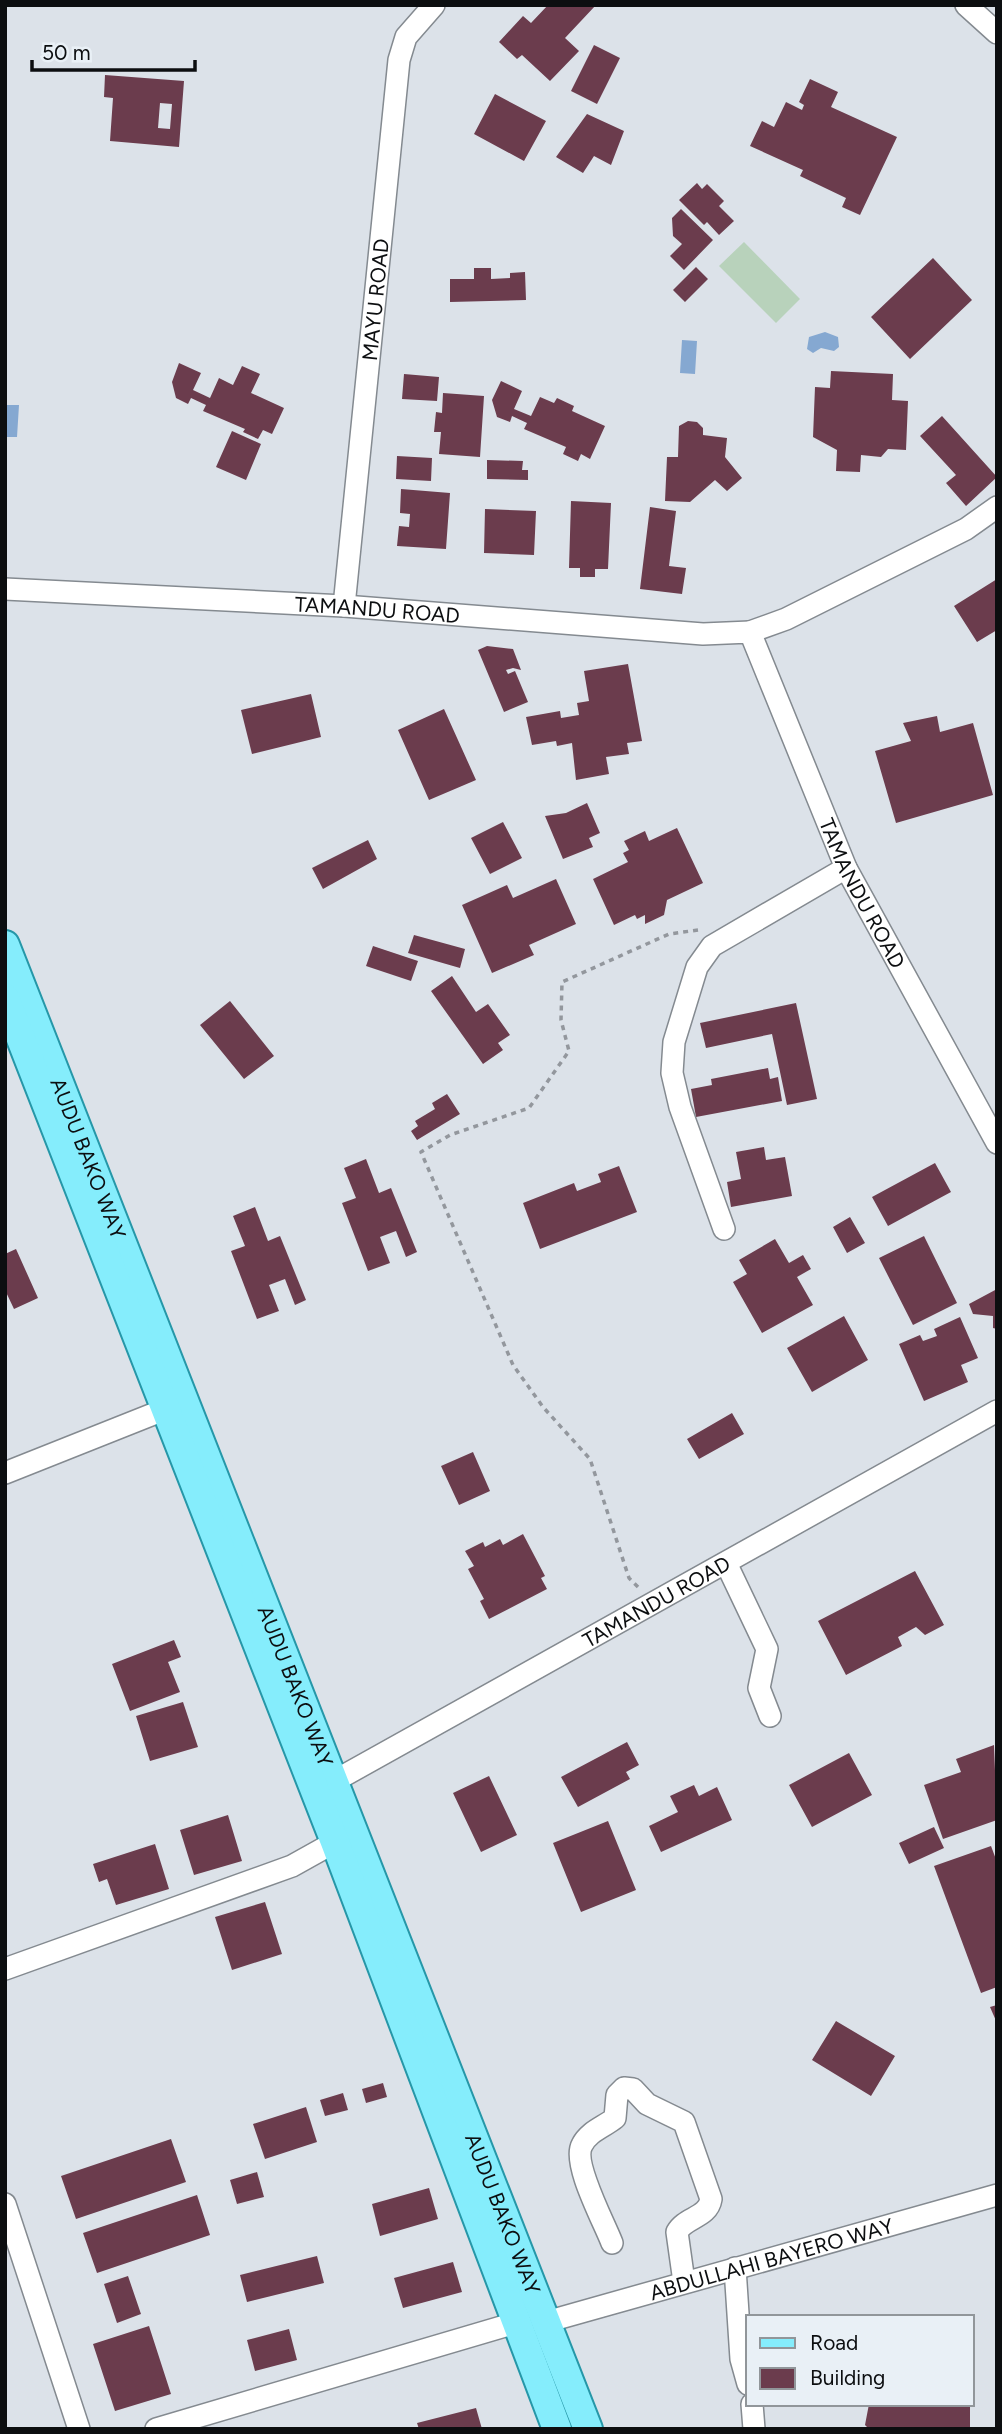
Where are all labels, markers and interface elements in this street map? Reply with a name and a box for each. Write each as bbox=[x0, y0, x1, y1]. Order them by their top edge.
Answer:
scale bar bbox=[32, 28, 194, 72]
text: 50 m bbox=[42, 40, 91, 65]
street label: MAYU ROAD bbox=[356, 237, 393, 362]
street label: TAMANDU ROAD bbox=[294, 591, 461, 627]
street label: TAMANDU ROAD bbox=[814, 814, 911, 972]
street label: AUDU BAKO WAY bbox=[46, 1074, 132, 1243]
street label: TAMANDU ROAD bbox=[578, 1550, 734, 1653]
street label: AUDU BAKO WAY bbox=[253, 1602, 339, 1770]
street label: AUDU BAKO WAY bbox=[460, 2129, 546, 2298]
street label: ABDULLAHI BAYERO WAY bbox=[647, 2212, 896, 2305]
legend bbox=[746, 2315, 974, 2406]
text: Road bbox=[810, 2330, 858, 2355]
text: Building bbox=[810, 2365, 885, 2390]

